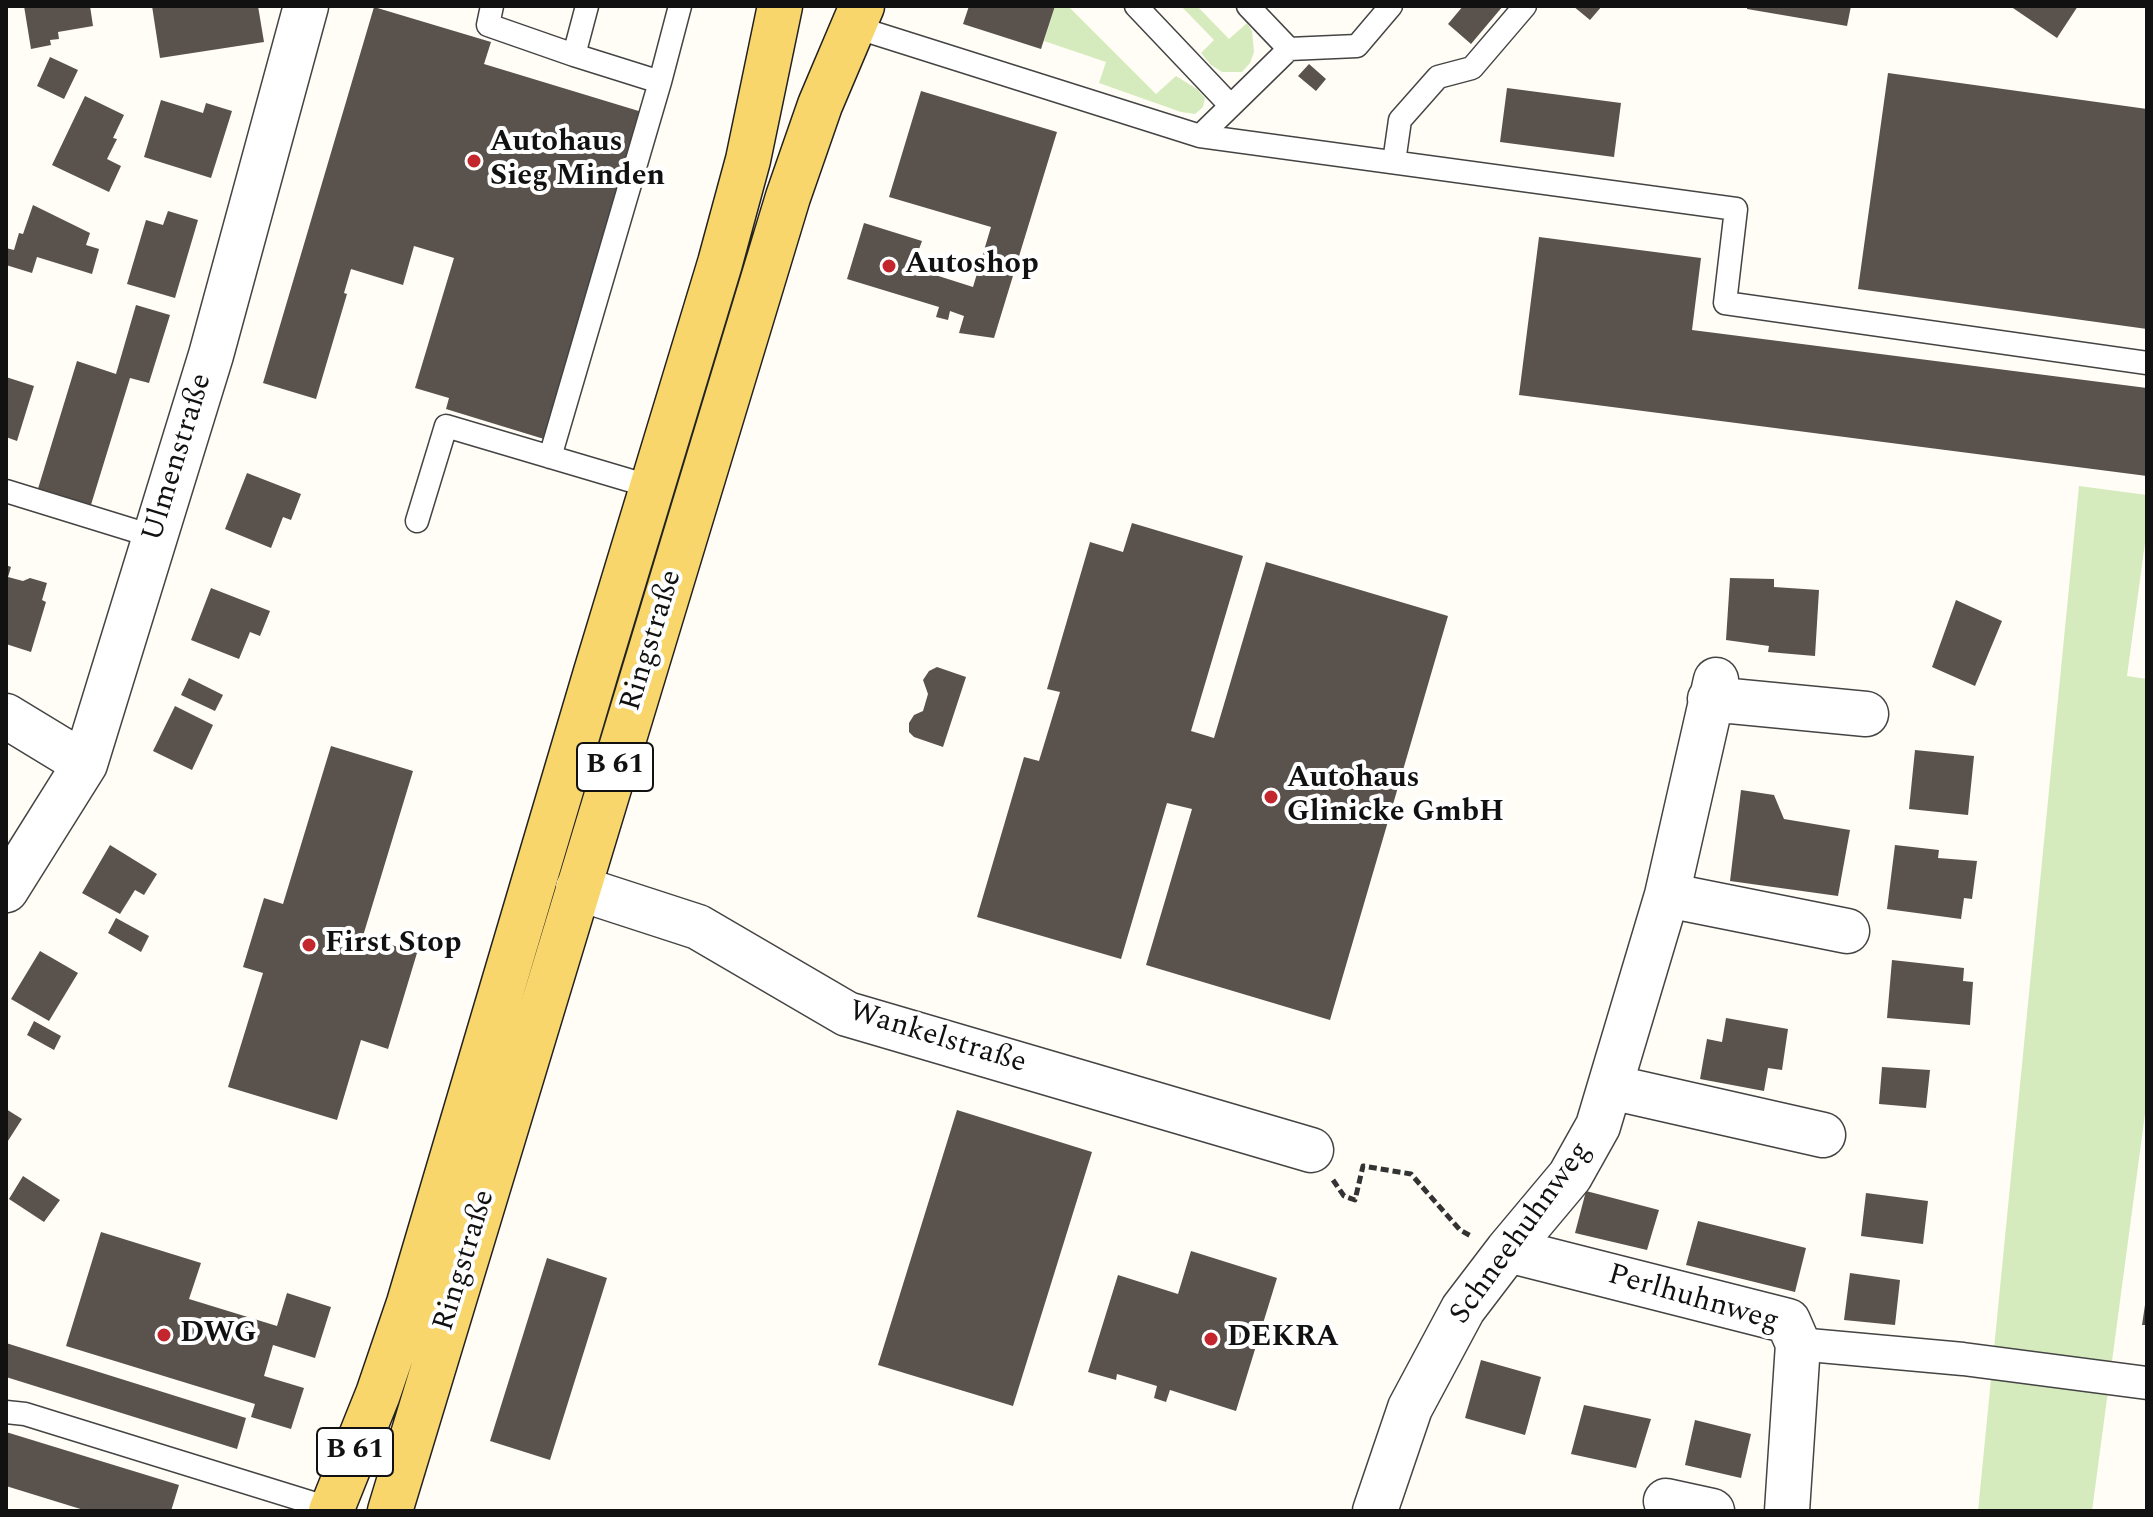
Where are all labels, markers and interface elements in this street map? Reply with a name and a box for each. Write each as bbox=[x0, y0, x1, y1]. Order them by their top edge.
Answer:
place label: Autohaus Sieg Minden bbox=[490, 126, 665, 196]
marker: Autohaus Sieg Minden bbox=[465, 152, 483, 170]
place label: Autoshop bbox=[905, 248, 1039, 284]
marker: Autoshop bbox=[880, 257, 898, 275]
street label: Ulmenstraße bbox=[136, 370, 222, 546]
street label: Ringstraße bbox=[614, 566, 692, 716]
road number: B 61 bbox=[577, 743, 653, 791]
place label: Autohaus Glinicke GmbH bbox=[1287, 762, 1504, 832]
marker: Autohaus Glinicke GmbH bbox=[1262, 788, 1280, 806]
place label: First Stop bbox=[325, 927, 461, 963]
marker: First Stop bbox=[300, 936, 318, 954]
street label: Wankelstraße bbox=[844, 995, 1030, 1083]
street label: Schneehuhnweg bbox=[1444, 1136, 1600, 1332]
street label: Ringstraße bbox=[427, 1186, 505, 1336]
street label: Perlhuhnweg bbox=[1603, 1258, 1783, 1342]
place label: DWG bbox=[180, 1317, 257, 1353]
place label: DEKRA bbox=[1227, 1321, 1339, 1357]
marker: DWG bbox=[155, 1326, 173, 1344]
marker: DEKRA bbox=[1202, 1330, 1220, 1348]
road number: B 61 bbox=[317, 1428, 393, 1476]

